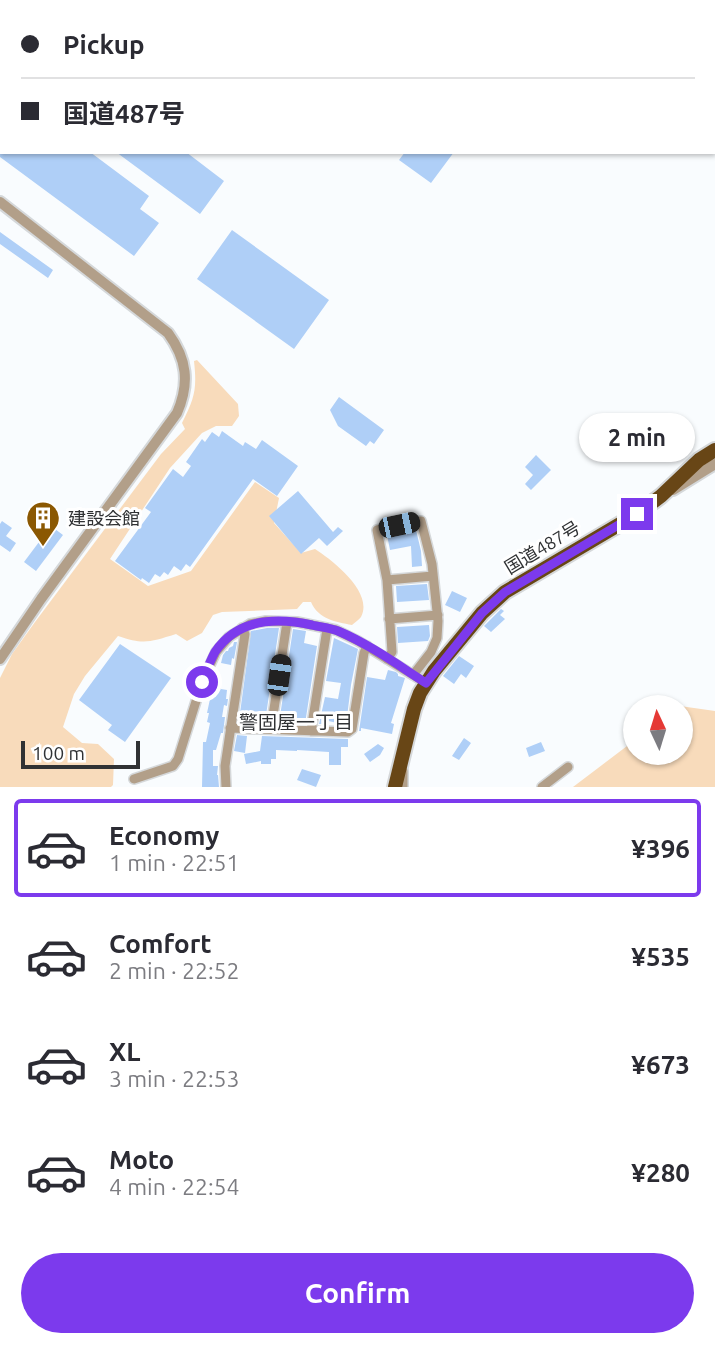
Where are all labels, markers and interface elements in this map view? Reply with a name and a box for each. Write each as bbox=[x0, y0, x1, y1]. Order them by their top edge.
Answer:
text: Pickup bbox=[63, 30, 145, 59]
text: 国道487号 bbox=[63, 99, 185, 128]
callout: 2 min bbox=[579, 412, 695, 462]
text: 2 min bbox=[608, 425, 666, 450]
route end bbox=[621, 498, 653, 530]
building icon: 建設会館 bbox=[24, 499, 62, 548]
place label: 建設会館 bbox=[68, 508, 140, 528]
car bbox=[377, 510, 422, 540]
street label: 国道487号 bbox=[501, 517, 583, 577]
car bbox=[266, 653, 293, 697]
route start bbox=[186, 666, 218, 698]
north arrow bbox=[623, 695, 693, 765]
map controls bbox=[623, 695, 693, 765]
district label: 警固屋一丁目 bbox=[239, 711, 353, 733]
scale bar bbox=[21, 738, 140, 770]
text: 100 m bbox=[32, 742, 85, 764]
icon: car bbox=[25, 817, 88, 880]
text: Economy bbox=[109, 821, 219, 850]
text: ¥396 bbox=[631, 834, 690, 863]
text: 1 min · 22:51 bbox=[109, 850, 240, 875]
icon: car bbox=[25, 925, 88, 988]
text: Comfort bbox=[109, 929, 212, 958]
text: ¥535 bbox=[631, 942, 690, 971]
text: 2 min · 22:52 bbox=[109, 958, 240, 983]
icon: car bbox=[25, 1033, 88, 1096]
text: XL bbox=[109, 1037, 140, 1066]
text: ¥673 bbox=[631, 1050, 690, 1079]
text: 3 min · 22:53 bbox=[109, 1066, 240, 1091]
icon: car bbox=[25, 1141, 88, 1204]
text: Moto bbox=[109, 1145, 174, 1174]
text: ¥280 bbox=[631, 1158, 690, 1187]
text: 4 min · 22:54 bbox=[109, 1174, 240, 1199]
button: Confirm bbox=[21, 1253, 694, 1333]

